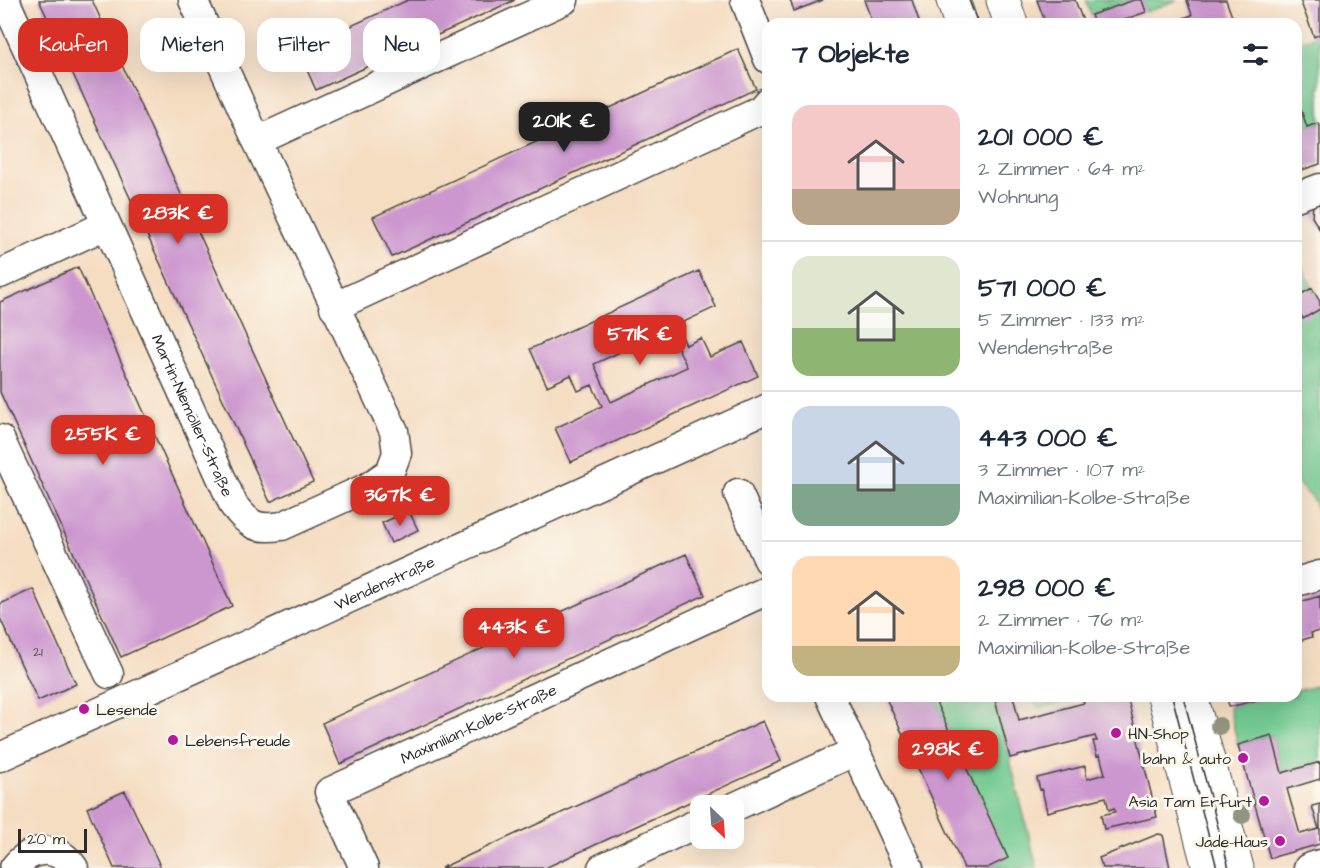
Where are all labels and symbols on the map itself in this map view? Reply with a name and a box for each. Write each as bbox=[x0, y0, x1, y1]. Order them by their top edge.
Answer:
pin: 201K € bbox=[515, 102, 613, 153]
pin: 283K € bbox=[129, 194, 227, 245]
pin: 571K € bbox=[591, 315, 689, 366]
street label: Martin-Niemöller-Straße bbox=[146, 331, 239, 501]
pin: 255K € bbox=[54, 415, 152, 466]
pin: 367K € bbox=[351, 476, 449, 527]
street label: Wendenstraße bbox=[331, 551, 439, 616]
pin: 443K € bbox=[465, 608, 563, 659]
house number: 21 bbox=[33, 642, 43, 662]
street label: Maximilian-Kolbe-Straße bbox=[397, 679, 561, 770]
place label: Lesende bbox=[96, 699, 158, 721]
marker: Lesende bbox=[77, 702, 91, 716]
place label: HN-Shop bbox=[1128, 723, 1189, 745]
marker: HN-Shop bbox=[1109, 726, 1123, 740]
place label: Lebensfreude bbox=[185, 730, 291, 752]
pin: 298K € bbox=[899, 730, 997, 781]
marker: Lebensfreude bbox=[166, 733, 180, 747]
place label: bahn & auto bbox=[1143, 748, 1231, 770]
marker: bahn & auto bbox=[1236, 751, 1250, 765]
place label: Asia Tam Erfurt bbox=[1129, 791, 1253, 813]
marker: Asia Tam Erfurt bbox=[1257, 794, 1271, 808]
north arrow bbox=[690, 795, 744, 849]
scale bar bbox=[18, 826, 87, 854]
place label: Jade-Haus bbox=[1196, 831, 1268, 853]
marker: Jade-Haus bbox=[1273, 834, 1287, 848]

